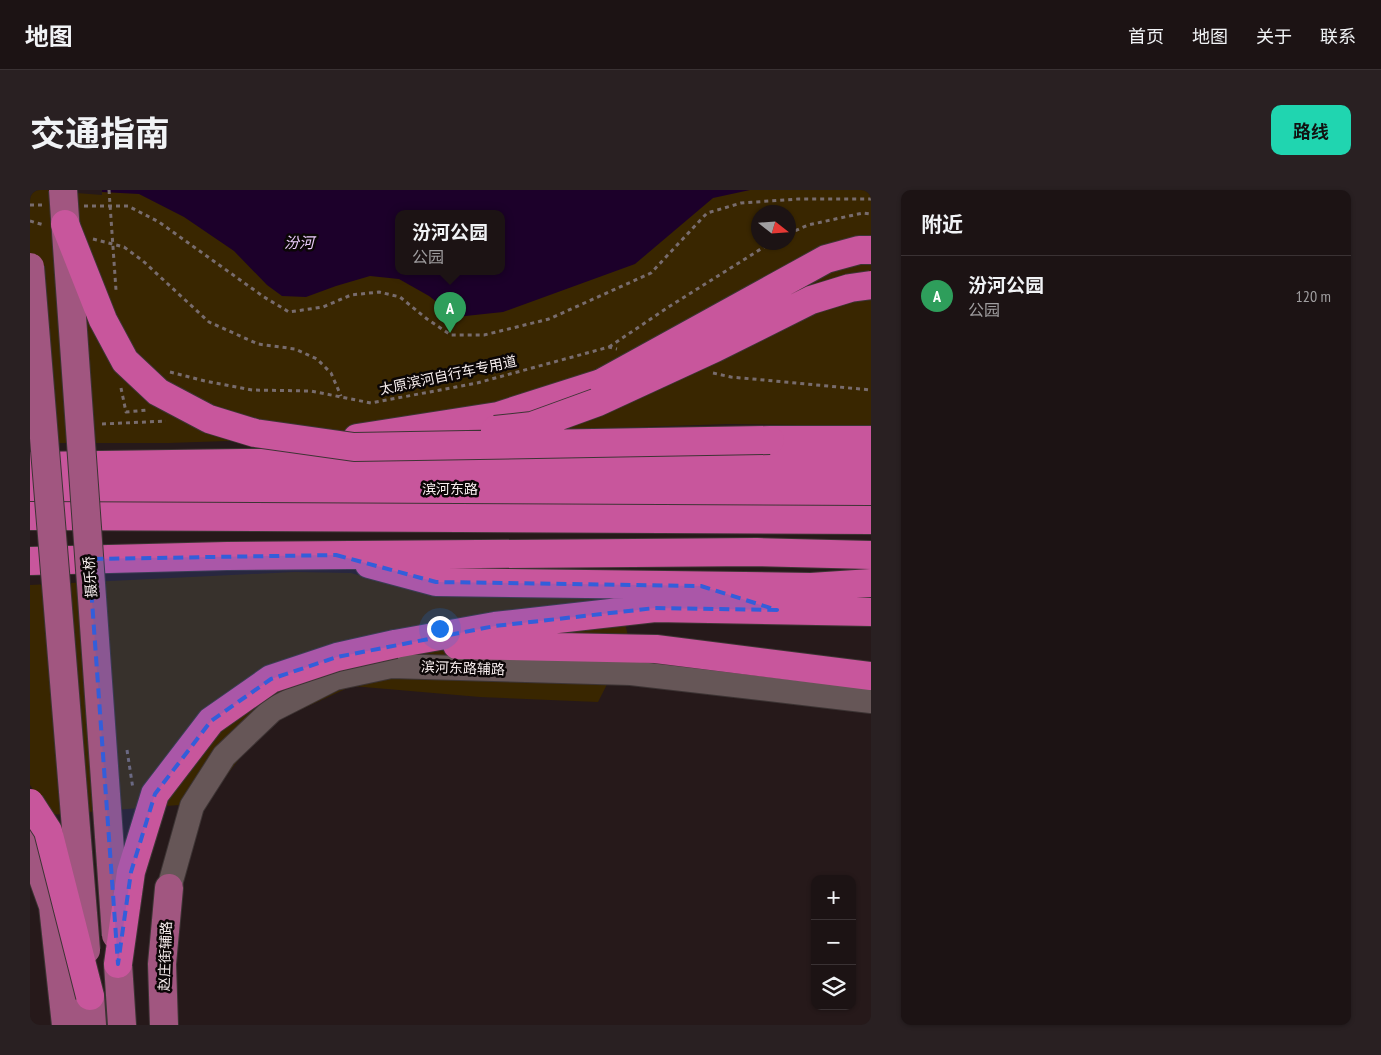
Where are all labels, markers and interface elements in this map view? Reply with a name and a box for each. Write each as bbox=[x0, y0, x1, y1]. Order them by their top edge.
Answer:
text: 地图 bbox=[25, 21, 73, 52]
text: 首页 bbox=[1128, 25, 1164, 48]
text: 地图 bbox=[1192, 25, 1228, 48]
text: 关于 bbox=[1256, 25, 1292, 48]
text: 联系 bbox=[1320, 25, 1356, 48]
button: 路线 bbox=[1271, 105, 1351, 155]
text: 交通指南 bbox=[30, 110, 170, 156]
north arrow bbox=[751, 205, 796, 250]
popup bbox=[395, 210, 505, 275]
text: 附近 bbox=[921, 211, 963, 238]
text: 汾河公园 bbox=[412, 220, 488, 244]
water label: 汾河 bbox=[284, 233, 317, 252]
text: 公园 bbox=[412, 247, 444, 267]
text: 汾河公园 bbox=[968, 273, 1044, 297]
text: A bbox=[933, 286, 941, 306]
text: 120 m bbox=[1296, 286, 1331, 306]
pin: A bbox=[434, 292, 466, 333]
text: 公园 bbox=[968, 300, 1000, 320]
street label: 太原滨河自行车专用道 bbox=[378, 352, 518, 398]
street label: 滨河东路 bbox=[422, 480, 478, 498]
street label: 摄乐桥 bbox=[80, 555, 100, 599]
your location bbox=[427, 616, 453, 642]
street label: 滨河东路辅路 bbox=[421, 658, 505, 678]
map controls bbox=[811, 875, 856, 1010]
button: + bbox=[811, 875, 856, 920]
button: − bbox=[811, 920, 856, 965]
street label: 赵庄街辅路 bbox=[155, 921, 175, 992]
button: layers bbox=[811, 965, 856, 1010]

